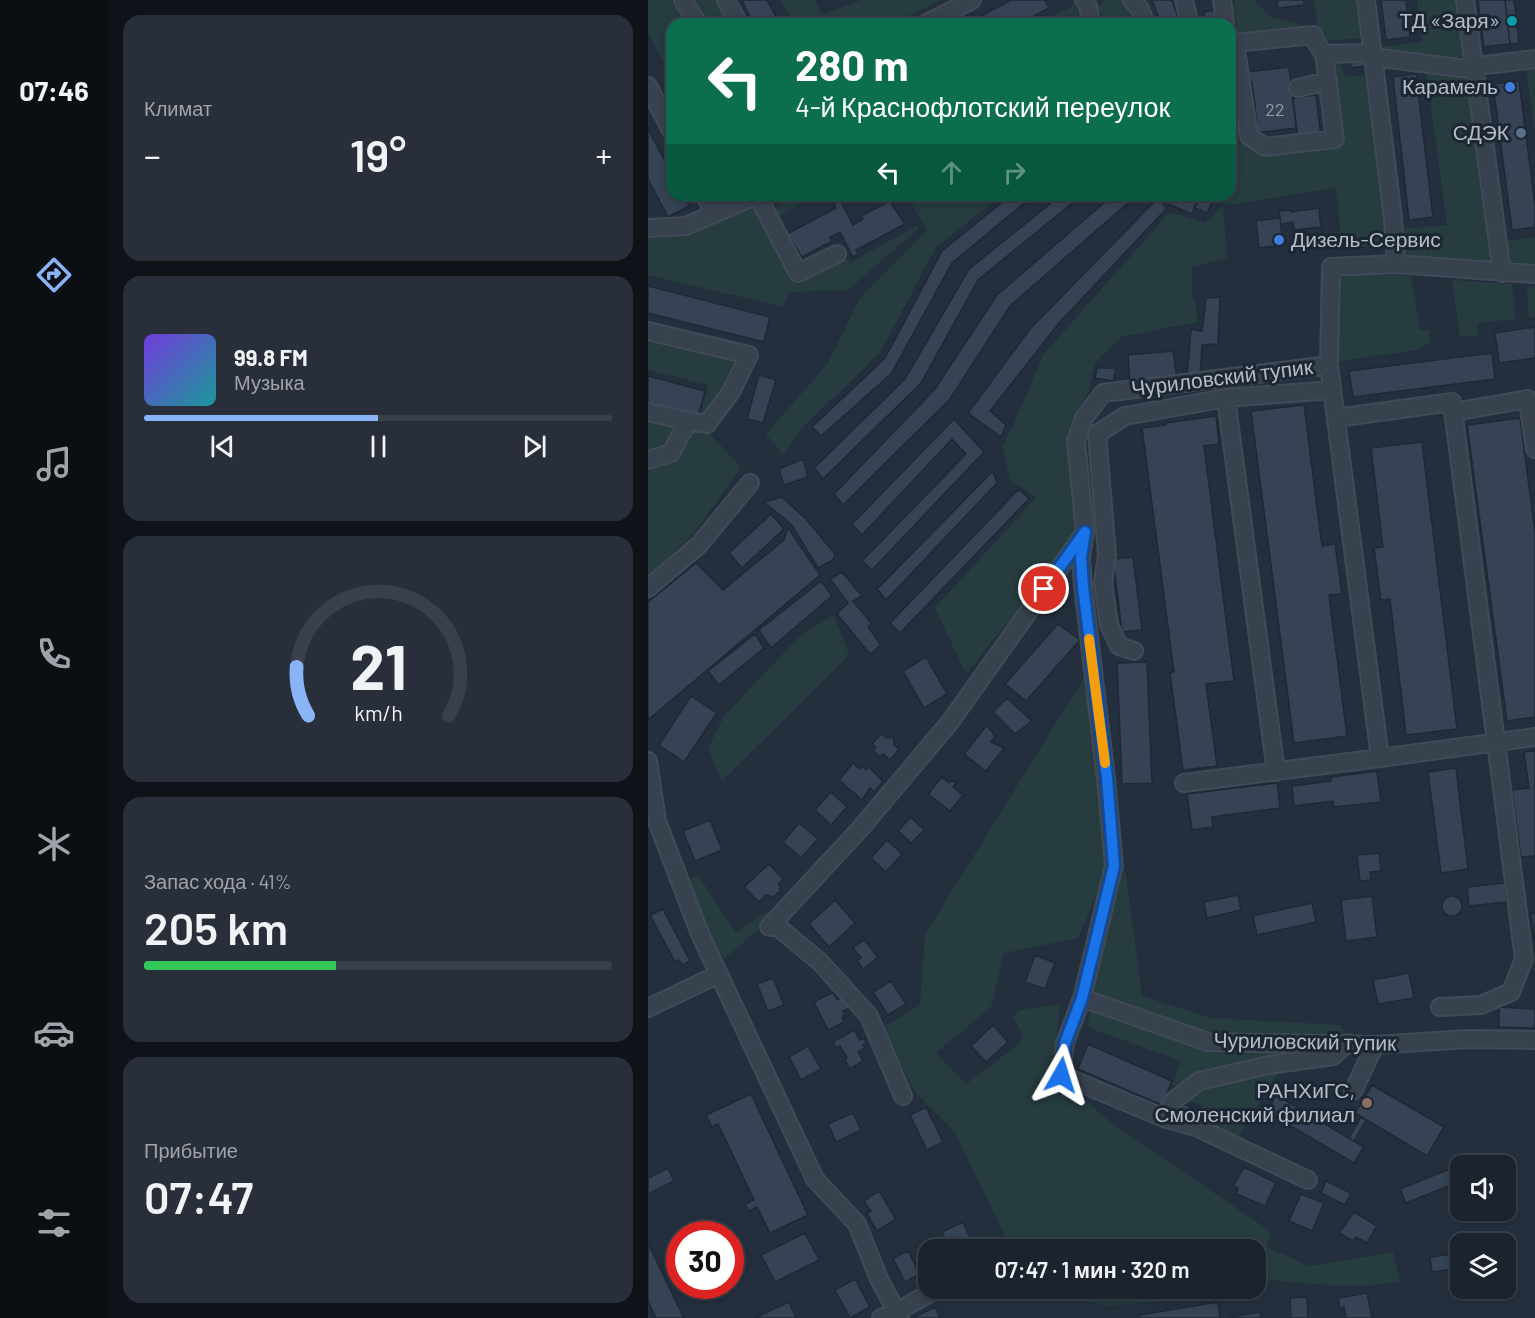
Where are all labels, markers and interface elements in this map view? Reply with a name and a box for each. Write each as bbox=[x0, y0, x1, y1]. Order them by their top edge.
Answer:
place label: ТД «Заря» bbox=[1400, 7, 1500, 32]
marker: ТД «Заря» bbox=[1505, 14, 1519, 28]
text: 280 m bbox=[795, 39, 909, 89]
icon: left bbox=[696, 42, 774, 120]
place label: Карамель bbox=[1402, 73, 1498, 98]
text: 07:46 bbox=[19, 74, 89, 106]
marker: Карамель bbox=[1503, 80, 1517, 94]
text: 4-й Краснофлотский переулок bbox=[795, 90, 1170, 122]
text: Климат bbox=[144, 96, 212, 120]
house number: 22 bbox=[1265, 98, 1285, 120]
place label: СДЭК bbox=[1453, 119, 1510, 144]
marker: СДЭК bbox=[1514, 126, 1528, 140]
text: 19° bbox=[350, 127, 406, 181]
text: − bbox=[144, 135, 161, 175]
text: + bbox=[596, 135, 612, 175]
icon: left bbox=[872, 156, 905, 189]
icon: ahead bbox=[935, 156, 968, 189]
icon: right bbox=[998, 156, 1031, 189]
place label: Дизель-Сервис bbox=[1291, 226, 1441, 251]
marker: Дизель-Сервис bbox=[1272, 233, 1286, 247]
icon: directions bbox=[33, 254, 75, 296]
text: 99.8 FM bbox=[234, 344, 308, 370]
street label: Чуриловский тупик bbox=[1130, 353, 1315, 400]
text: Музыка bbox=[234, 370, 305, 394]
icon: previous bbox=[206, 430, 239, 463]
icon: pause bbox=[362, 430, 395, 463]
icon: next bbox=[518, 430, 551, 463]
icon: music bbox=[33, 443, 75, 485]
pin bbox=[1018, 563, 1069, 614]
icon: arrive bbox=[1027, 572, 1060, 605]
text: 21 bbox=[350, 628, 406, 702]
icon: phone bbox=[33, 633, 75, 675]
text: km/h bbox=[354, 700, 402, 725]
icon: climate bbox=[33, 823, 75, 865]
text: Запас хода · 41% bbox=[144, 869, 292, 893]
text: 205 km bbox=[144, 900, 288, 954]
icon: car bbox=[33, 1012, 75, 1054]
street label: Чуриловский тупик bbox=[1213, 1026, 1397, 1055]
position arrow bbox=[1029, 1043, 1093, 1107]
place label: РАНХиГС, Смоленский филиал bbox=[1154, 1077, 1355, 1126]
marker: РАНХиГС, Смоленский филиал bbox=[1360, 1096, 1374, 1110]
text: Прибытие bbox=[144, 1138, 238, 1162]
map controls bbox=[1450, 1155, 1516, 1299]
button: sound bbox=[1450, 1155, 1516, 1221]
text: 07:47 bbox=[144, 1169, 253, 1223]
icon: filters bbox=[33, 1202, 75, 1244]
speed limit sign: 30 bbox=[666, 1221, 744, 1299]
button: layers bbox=[1450, 1233, 1516, 1299]
text: 07:47 · 1 мин · 320 m bbox=[994, 1256, 1190, 1282]

